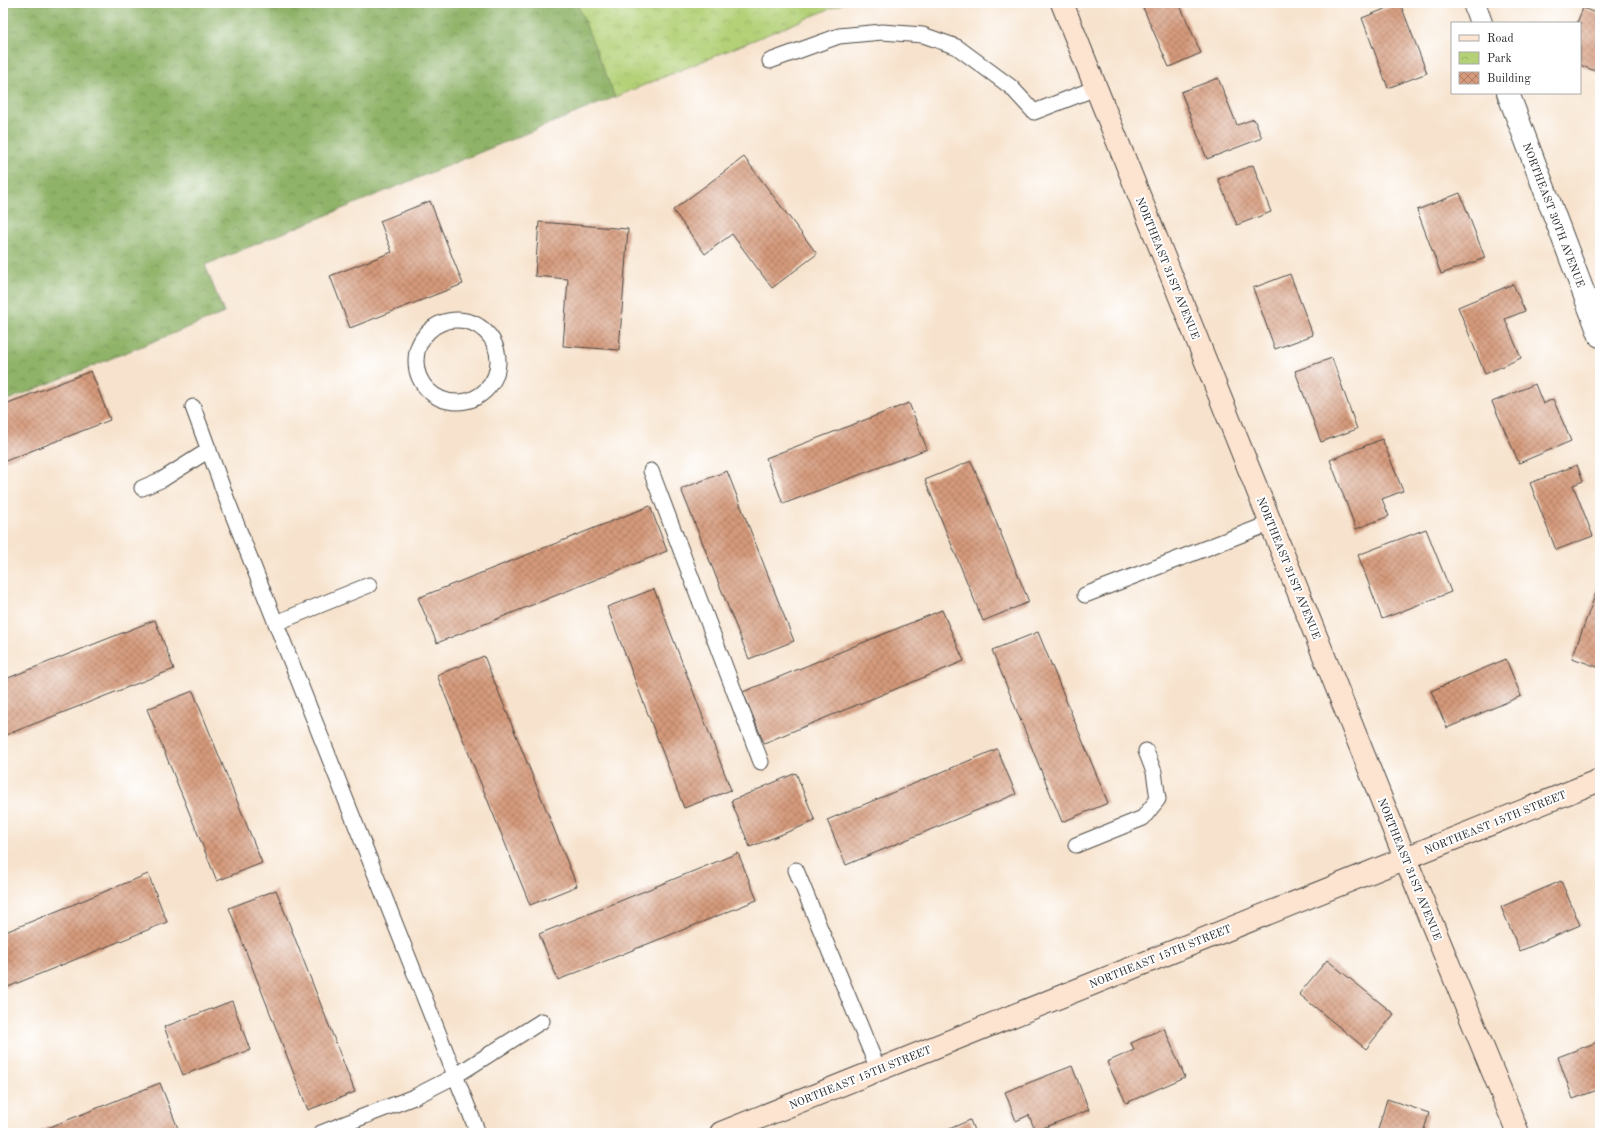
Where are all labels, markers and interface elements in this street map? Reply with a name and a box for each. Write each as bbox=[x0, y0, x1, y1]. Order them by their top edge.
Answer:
legend bbox=[1451, 22, 1581, 94]
text: Road bbox=[1487, 33, 1514, 45]
text: Park bbox=[1487, 53, 1512, 65]
text: Building bbox=[1487, 73, 1531, 85]
street label: NORTHEAST 30TH AVENUE bbox=[1520, 142, 1585, 289]
street label: NORTHEAST 31ST AVENUE bbox=[1133, 196, 1200, 341]
street label: NORTHEAST 31ST AVENUE bbox=[1254, 496, 1321, 641]
street label: NORTHEAST 15TH STREET bbox=[1423, 790, 1568, 857]
street label: NORTHEAST 31ST AVENUE bbox=[1375, 797, 1442, 942]
street label: NORTHEAST 15TH STREET bbox=[1088, 924, 1233, 991]
street label: NORTHEAST 15TH STREET bbox=[788, 1045, 933, 1112]

